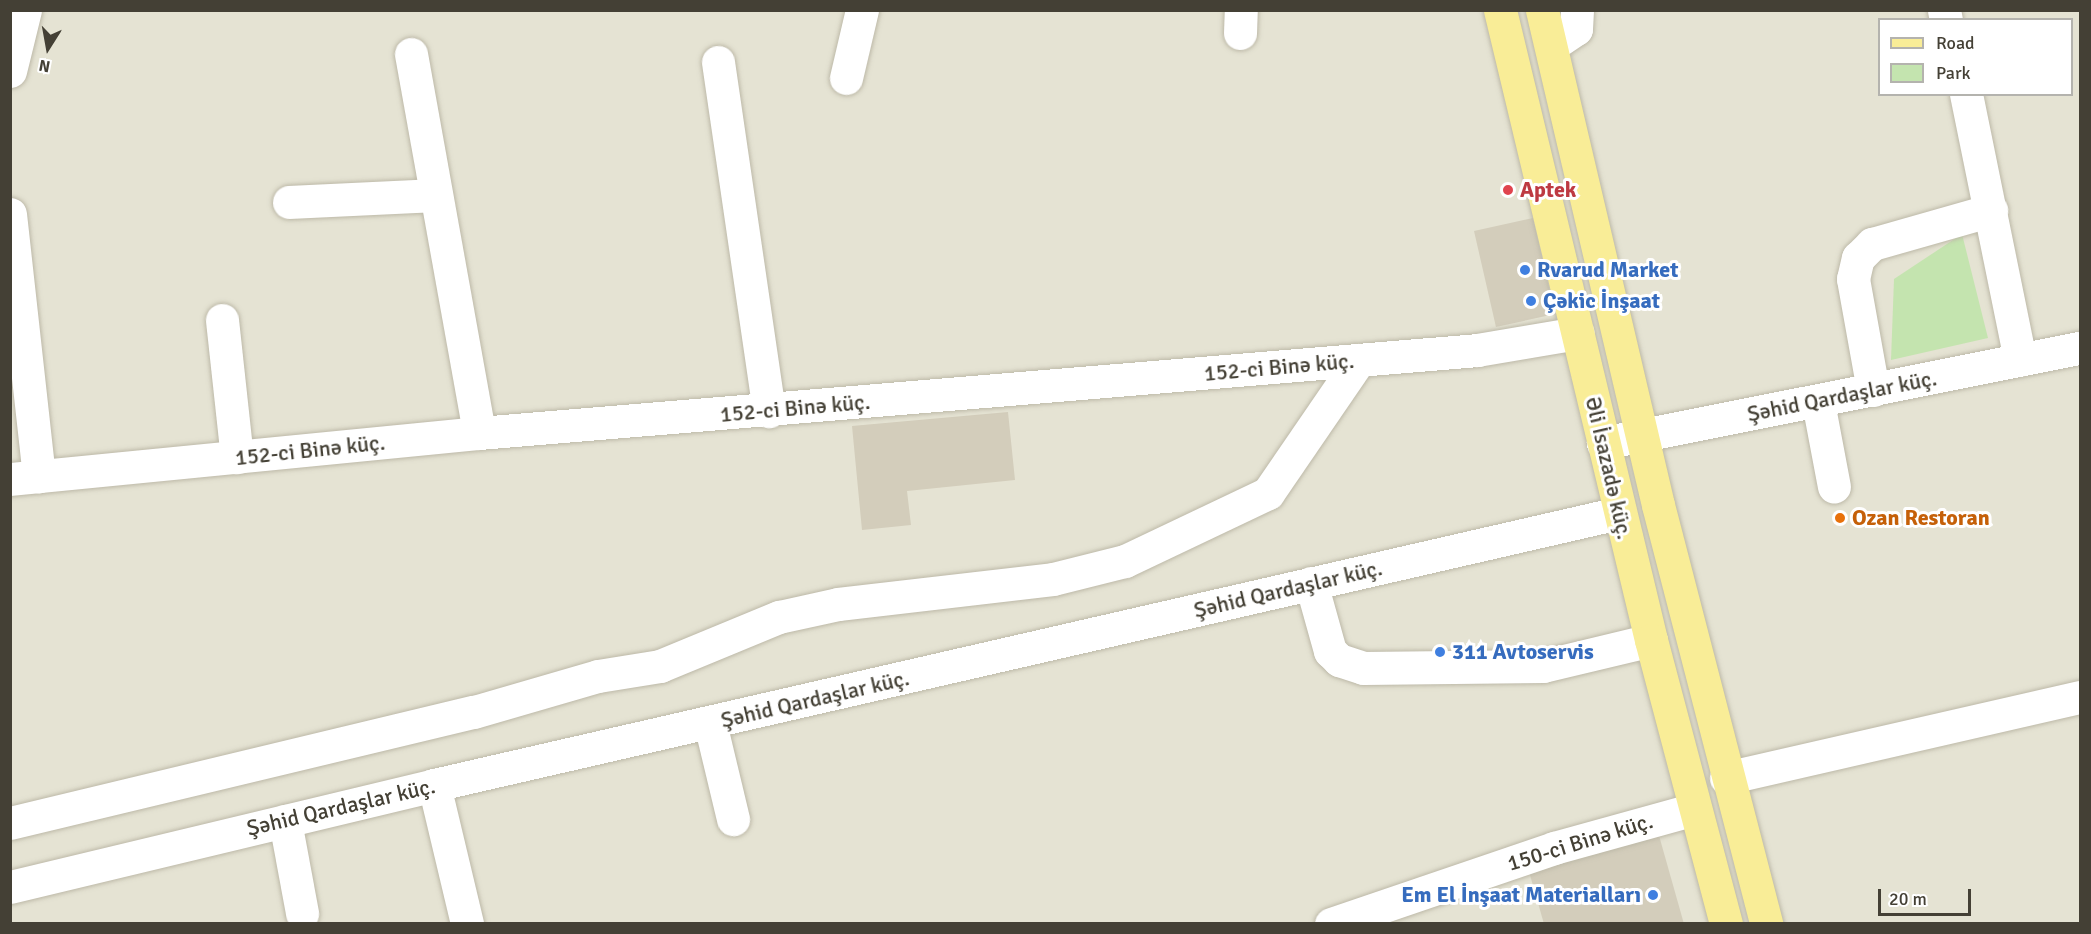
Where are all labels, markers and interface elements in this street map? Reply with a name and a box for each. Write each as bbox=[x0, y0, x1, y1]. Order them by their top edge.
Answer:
north arrow bbox=[18, 18, 78, 78]
legend bbox=[1878, 18, 2073, 96]
text: Road bbox=[1936, 32, 1975, 54]
text: N bbox=[37, 55, 52, 77]
text: Park bbox=[1936, 62, 1971, 84]
place label: Aptek bbox=[1520, 177, 1576, 203]
marker: Aptek bbox=[1501, 183, 1515, 197]
place label: Rvarud Market bbox=[1537, 257, 1678, 283]
marker: Rvarud Market bbox=[1518, 263, 1532, 277]
place label: Çəkic İnşaat bbox=[1543, 288, 1660, 314]
marker: Çəkic İnşaat bbox=[1524, 294, 1538, 308]
street label: 152-ci Binə küç. bbox=[1203, 347, 1355, 387]
street label: Şəhid Qardaşlar küç. bbox=[1745, 365, 1939, 427]
street label: 152-ci Binə küç. bbox=[719, 388, 871, 428]
street label: Əli İsazadə küç. bbox=[1580, 394, 1638, 542]
street label: 152-ci Binə küç. bbox=[234, 429, 386, 471]
place label: Ozan Restoran bbox=[1852, 505, 1990, 531]
marker: Ozan Restoran bbox=[1833, 511, 1847, 525]
street label: Şəhid Qardaşlar küç. bbox=[1191, 554, 1385, 624]
place label: 311 Avtoservis bbox=[1452, 639, 1594, 665]
marker: 311 Avtoservis bbox=[1433, 645, 1447, 659]
street label: Şəhid Qardaşlar küç. bbox=[718, 664, 912, 734]
street label: Şəhid Qardaşlar küç. bbox=[244, 772, 438, 842]
street label: 150-ci Binə küç. bbox=[1504, 807, 1656, 877]
scale bar bbox=[1881, 877, 1974, 915]
place label: Em El İnşaat Materialları bbox=[1401, 882, 1641, 908]
marker: Em El İnşaat Materialları bbox=[1646, 888, 1660, 902]
text: 20 m bbox=[1889, 888, 1927, 910]

